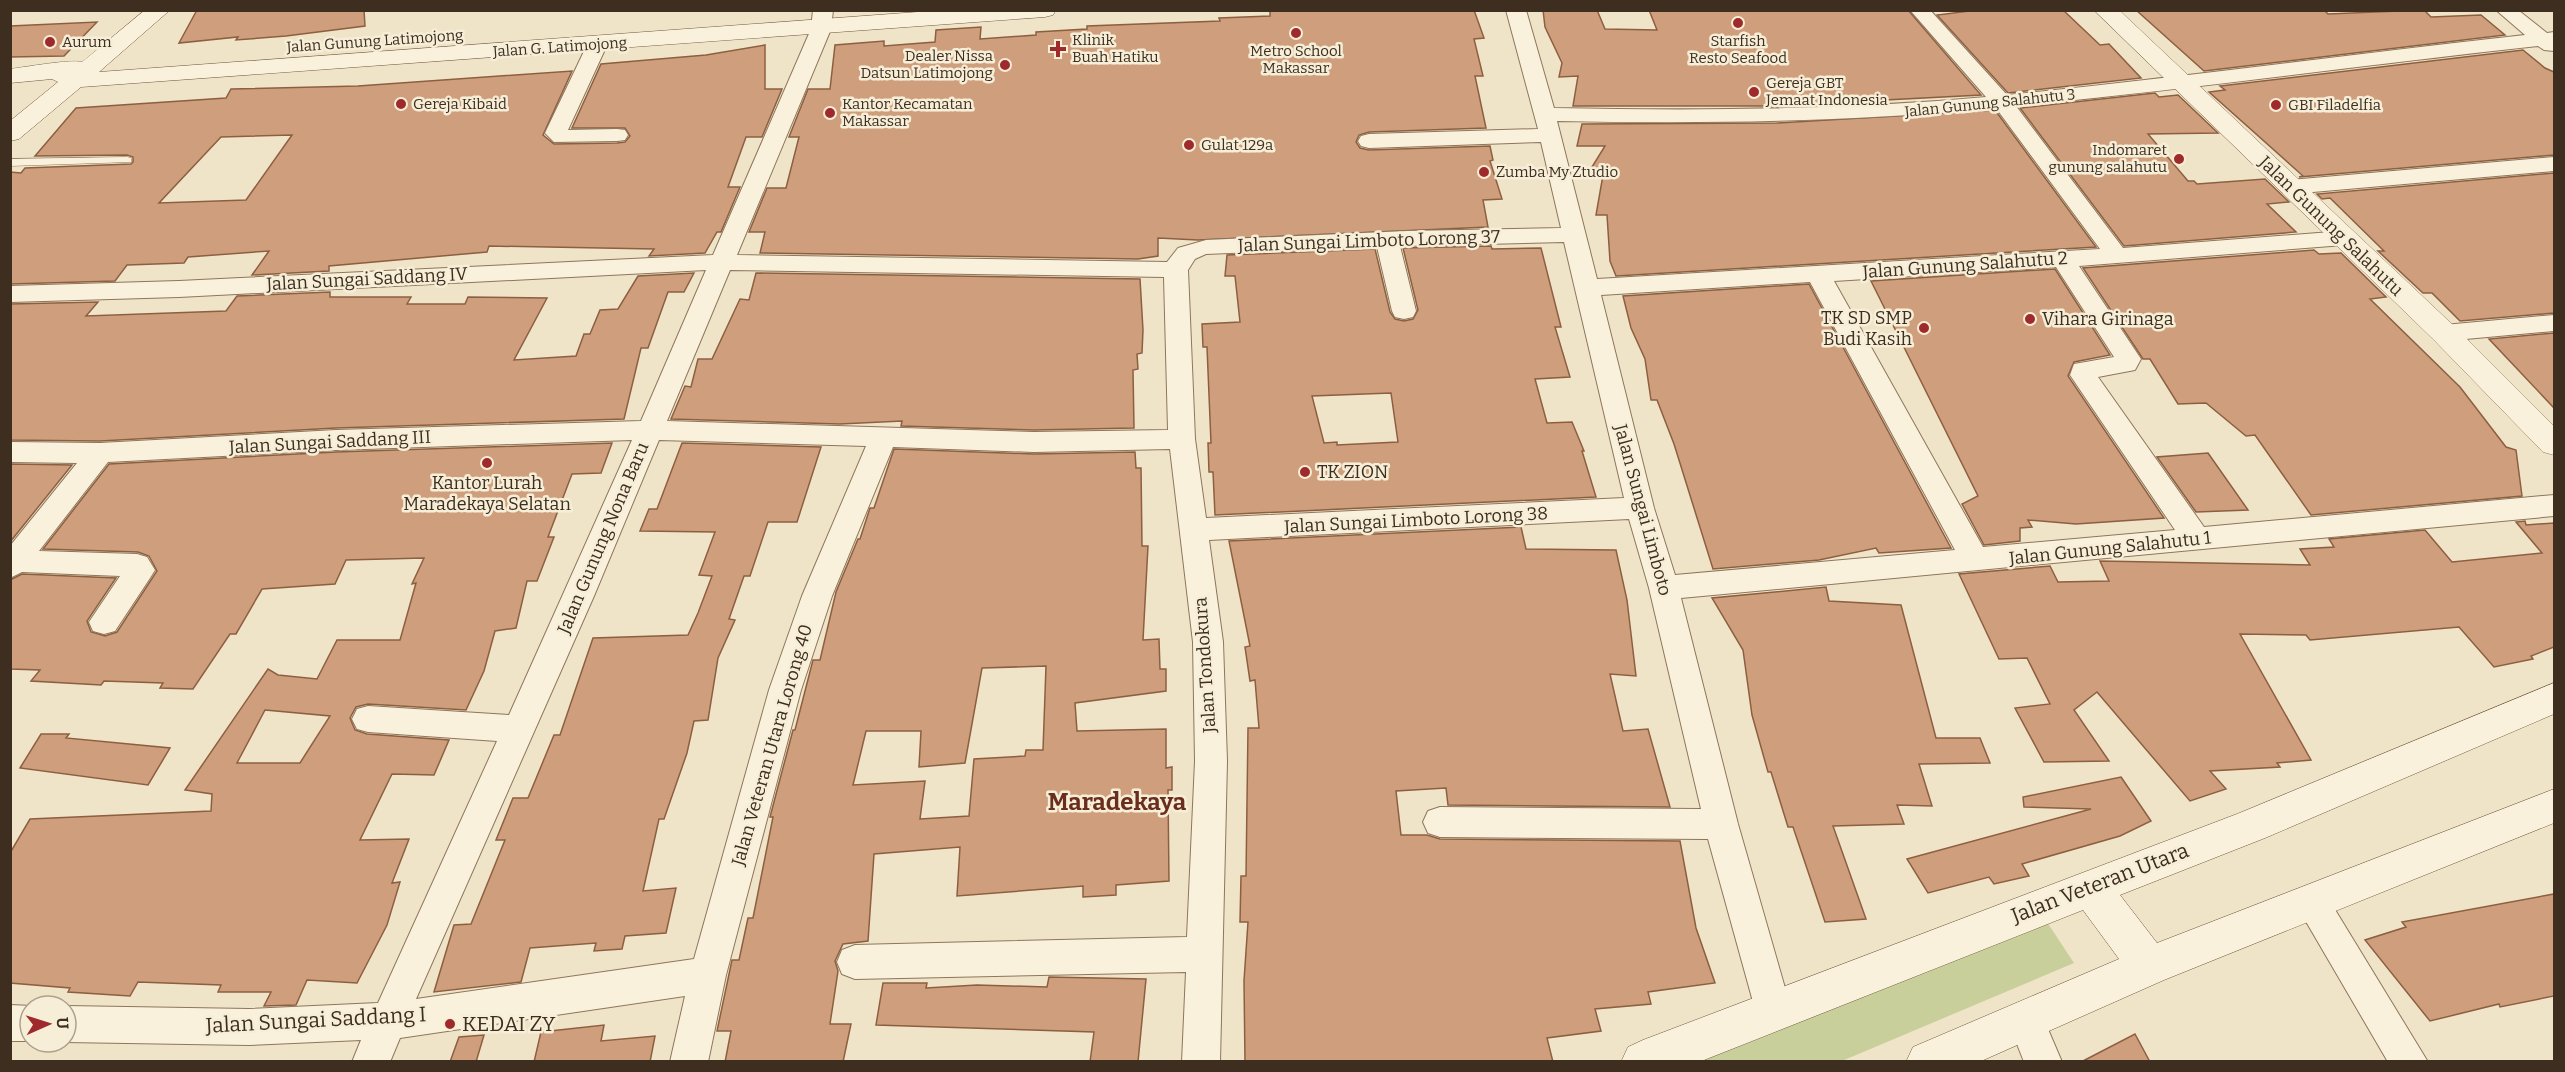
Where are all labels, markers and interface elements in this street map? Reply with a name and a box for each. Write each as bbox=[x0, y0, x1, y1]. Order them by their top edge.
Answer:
marker: Starfish Resto Seafood bbox=[1731, 16, 1745, 30]
street label: Jalan Gunung Latimojong bbox=[285, 26, 464, 56]
marker: Metro School Makassar bbox=[1289, 26, 1303, 40]
place label: Klinik Buah Hatiku bbox=[1072, 31, 1159, 66]
place label: Starfish Resto Seafood bbox=[1689, 32, 1787, 67]
place label: Aurum bbox=[62, 33, 112, 51]
street label: Jalan G. Latimojong bbox=[491, 33, 628, 61]
marker: Aurum bbox=[43, 35, 57, 49]
marker: Klinik Buah Hatiku bbox=[1049, 40, 1067, 58]
place label: Metro School Makassar bbox=[1250, 42, 1342, 77]
place label: Dealer Nissa Datsun Latimojong bbox=[860, 47, 993, 82]
marker: Dealer Nissa Datsun Latimojong bbox=[998, 58, 1012, 72]
place label: Gereja GBT Jemaat Indonesia bbox=[1765, 74, 1888, 109]
marker: Gereja GBT Jemaat Indonesia bbox=[1747, 85, 1761, 99]
street label: Jalan Gunung Salahutu 3 bbox=[1903, 85, 2076, 121]
place label: Gereja Kibaid bbox=[413, 95, 507, 113]
place label: Kantor Kecamatan Makassar bbox=[842, 95, 973, 130]
place label: GBI Filadelfia bbox=[2288, 96, 2381, 114]
marker: Gereja Kibaid bbox=[394, 97, 408, 111]
marker: GBI Filadelfia bbox=[2269, 98, 2283, 112]
marker: Kantor Kecamatan Makassar bbox=[823, 106, 837, 120]
place label: Gulat 129a bbox=[1201, 136, 1273, 154]
marker: Gulat 129a bbox=[1182, 138, 1196, 152]
place label: Indomaret gunung salahutu bbox=[2049, 141, 2168, 176]
street label: Jalan Gunung Salahutu bbox=[2254, 151, 2408, 301]
marker: Indomaret gunung salahutu bbox=[2172, 152, 2186, 166]
place label: Zumba My Ztudio bbox=[1496, 163, 1618, 181]
marker: Zumba My Ztudio bbox=[1477, 165, 1491, 179]
street label: Jalan Sungai Limboto Lorong 37 bbox=[1236, 225, 1501, 257]
street label: Jalan Gunung Salahutu 2 bbox=[1861, 247, 2068, 283]
street label: Jalan Sungai Saddang IV bbox=[265, 263, 469, 295]
place label: TK SD SMP Budi Kasih bbox=[1821, 307, 1912, 350]
place label: Vihara Girinaga bbox=[2042, 308, 2174, 330]
marker: Vihara Girinaga bbox=[2023, 312, 2037, 326]
marker: TK SD SMP Budi Kasih bbox=[1917, 321, 1931, 335]
street label: Jalan Sungai Limboto bbox=[1609, 421, 1676, 598]
street label: Jalan Sungai Saddang III bbox=[227, 426, 432, 458]
street label: Jalan Gunung Nona Baru bbox=[552, 439, 653, 638]
marker: Kantor Lurah Maradekaya Selatan bbox=[480, 456, 494, 470]
place label: TK ZION bbox=[1317, 461, 1388, 483]
marker: TK ZION bbox=[1298, 465, 1312, 479]
place label: Kantor Lurah Maradekaya Selatan bbox=[403, 472, 571, 515]
street label: Jalan Sungai Limboto Lorong 38 bbox=[1283, 502, 1548, 538]
street label: Jalan Gunung Salahutu 1 bbox=[2007, 526, 2213, 570]
street label: Jalan Tondokura bbox=[1189, 596, 1221, 735]
street label: Jalan Veteran Utara Lorong 40 bbox=[727, 622, 817, 869]
district label: Maradekaya bbox=[1048, 788, 1187, 816]
street label: Jalan Veteran Utara bbox=[2007, 837, 2193, 929]
north arrow bbox=[18, 994, 78, 1054]
street label: Jalan Sungai Saddang I bbox=[204, 1001, 427, 1039]
place label: KEDAI ZY bbox=[462, 1011, 556, 1037]
text: U bbox=[53, 1017, 72, 1030]
marker: KEDAI ZY bbox=[443, 1017, 457, 1031]

